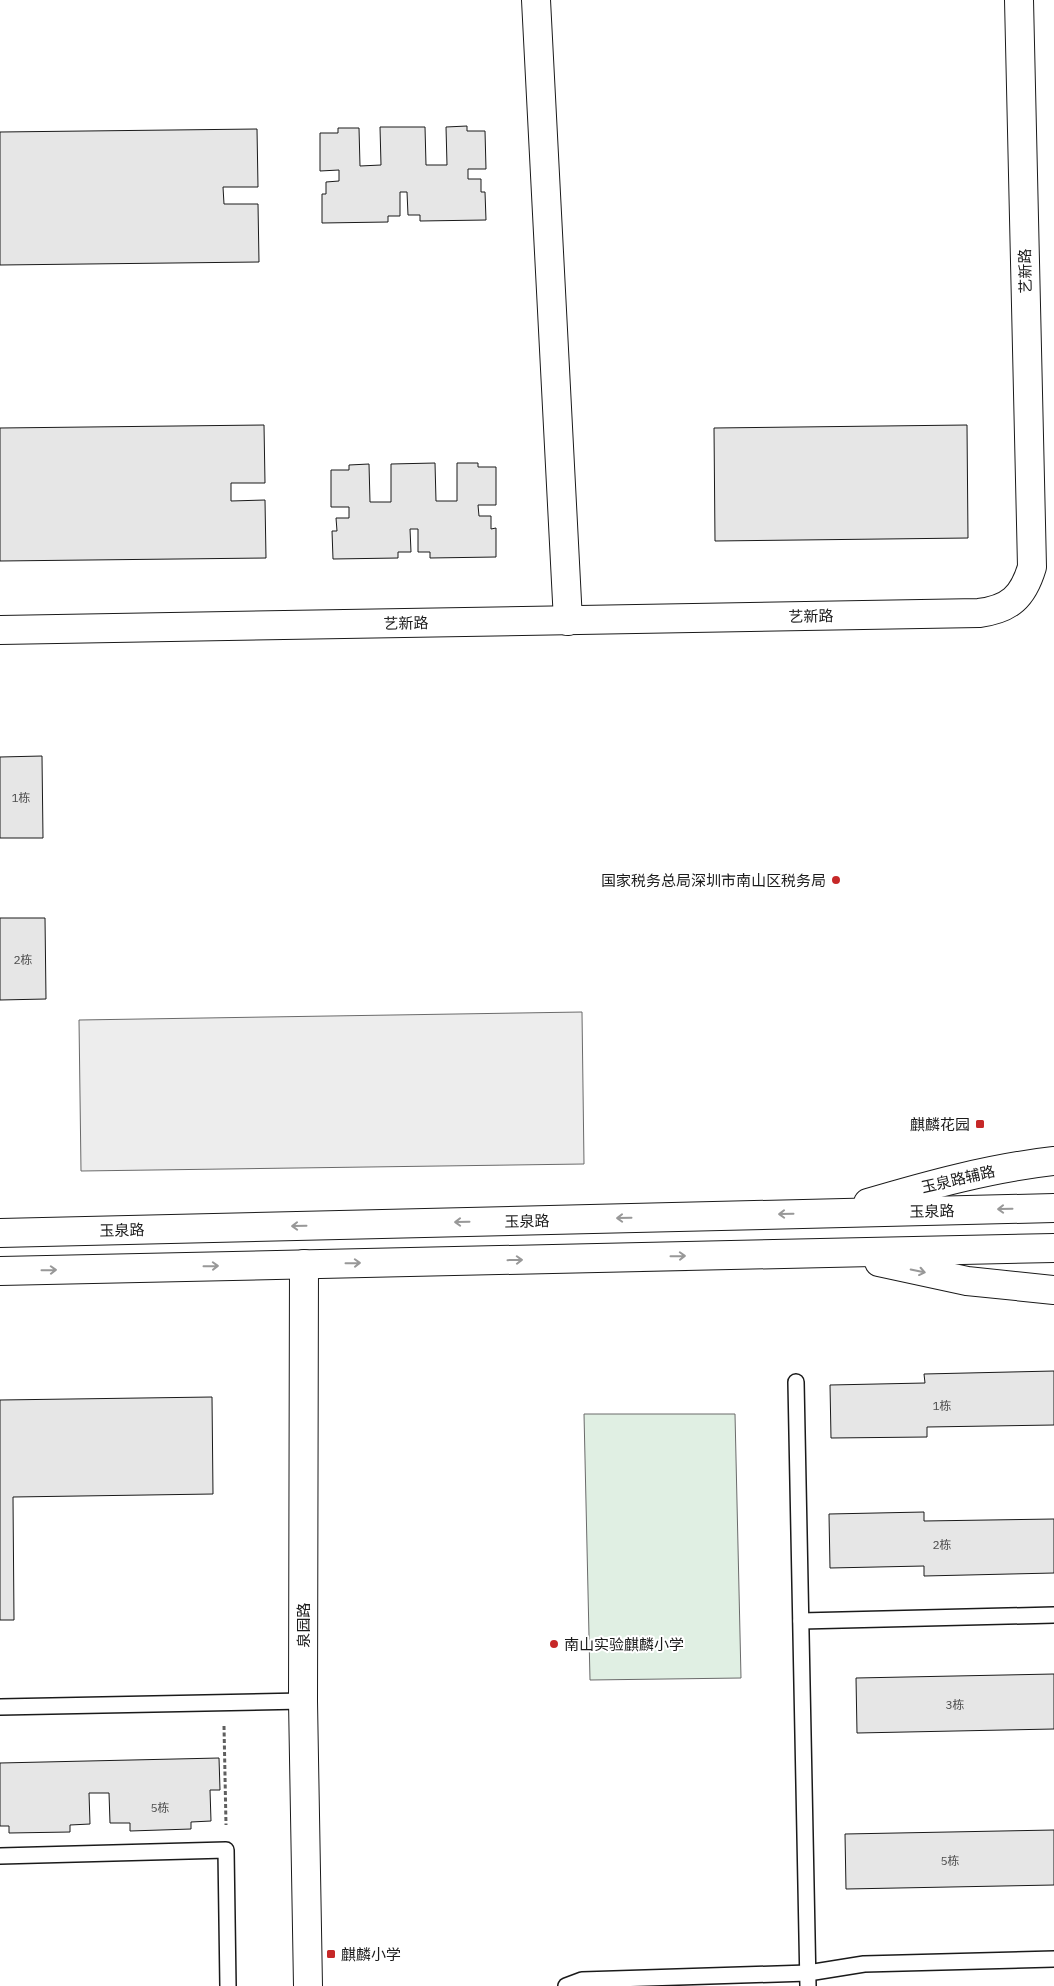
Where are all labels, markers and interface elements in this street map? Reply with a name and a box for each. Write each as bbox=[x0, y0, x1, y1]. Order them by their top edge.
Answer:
street label: 艺新路 bbox=[1015, 248, 1035, 294]
street label: 艺新路 bbox=[788, 606, 834, 626]
street label: 艺新路 bbox=[383, 613, 429, 633]
house number: 1栋 bbox=[11, 790, 31, 805]
place label: 国家税务总局深圳市南山区税务局 bbox=[601, 871, 826, 890]
marker: 国家税务总局深圳市南山区税务局 bbox=[830, 874, 842, 886]
house number: 2栋 bbox=[13, 952, 33, 967]
place label: 麒麟花园 bbox=[910, 1115, 970, 1134]
marker: 麒麟花园 bbox=[974, 1118, 986, 1130]
street label: 玉泉路辅路 bbox=[919, 1161, 997, 1197]
street label: 玉泉路 bbox=[909, 1201, 955, 1221]
one-way arrow bbox=[998, 1205, 1014, 1214]
one-way arrow bbox=[779, 1210, 795, 1219]
street label: 玉泉路 bbox=[504, 1211, 550, 1231]
one-way arrow bbox=[616, 1213, 632, 1223]
one-way arrow bbox=[454, 1217, 470, 1227]
street label: 玉泉路 bbox=[99, 1220, 145, 1240]
one-way arrow bbox=[291, 1221, 308, 1231]
one-way arrow bbox=[669, 1251, 685, 1261]
one-way arrow bbox=[507, 1255, 523, 1265]
one-way arrow bbox=[344, 1258, 361, 1268]
one-way arrow bbox=[202, 1261, 219, 1271]
one-way arrow bbox=[40, 1265, 56, 1274]
one-way arrow bbox=[910, 1267, 926, 1276]
house number: 1栋 bbox=[932, 1398, 952, 1413]
house number: 2栋 bbox=[932, 1537, 952, 1552]
street label: 泉园路 bbox=[294, 1602, 313, 1648]
place label: 南山实验麒麟小学 bbox=[564, 1635, 684, 1654]
marker: 南山实验麒麟小学 bbox=[548, 1638, 560, 1650]
house number: 3栋 bbox=[945, 1697, 965, 1712]
house number: 5栋 bbox=[150, 1800, 170, 1815]
house number: 5栋 bbox=[940, 1853, 960, 1868]
place label: 麒麟小学 bbox=[341, 1945, 401, 1964]
marker: 麒麟小学 bbox=[325, 1948, 337, 1960]

